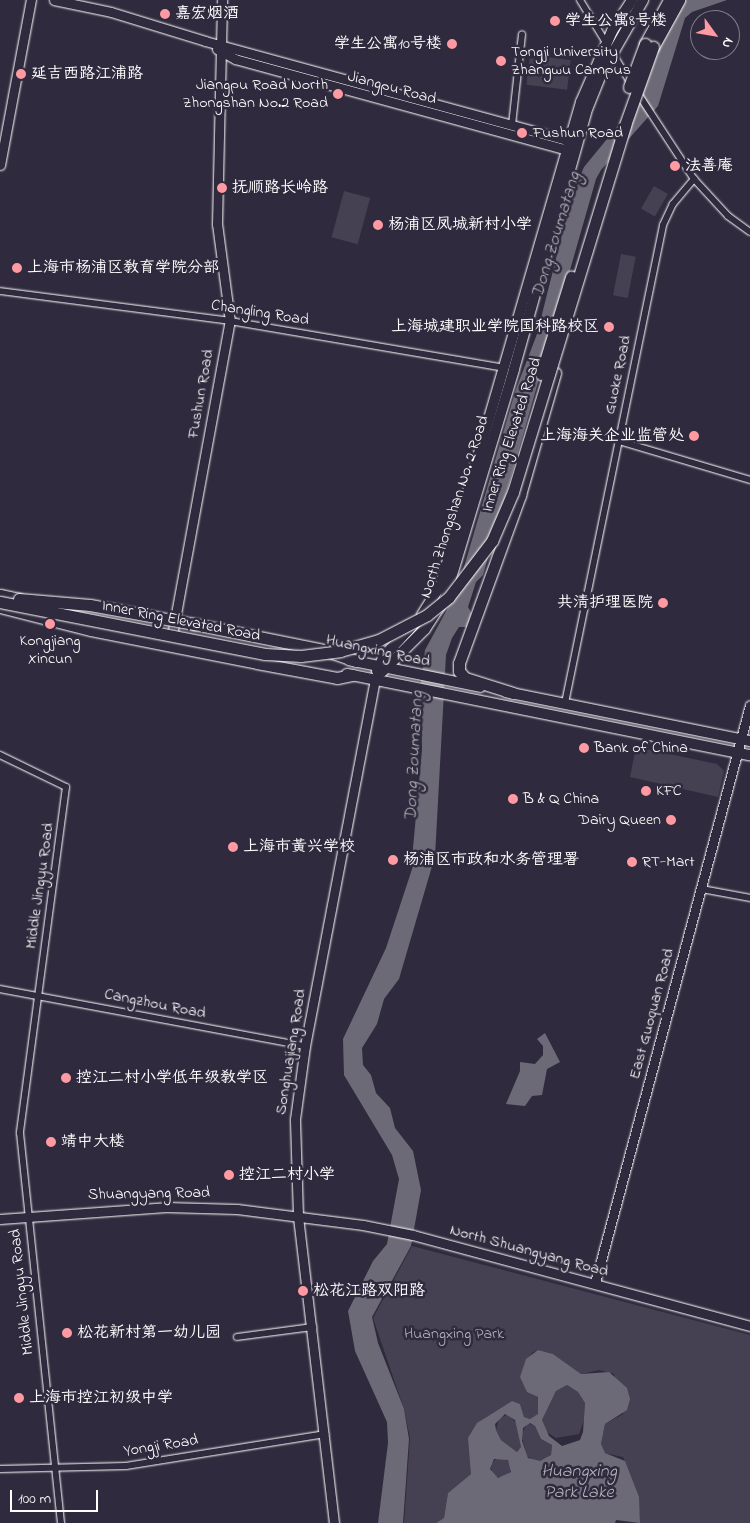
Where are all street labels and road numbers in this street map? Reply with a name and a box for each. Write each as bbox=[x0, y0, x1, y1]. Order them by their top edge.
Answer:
street label: Jiangpu Road bbox=[346, 67, 438, 109]
street label: Changling Road bbox=[210, 296, 310, 330]
street label: Guoke Road bbox=[600, 334, 636, 416]
street label: Fushun Road bbox=[184, 348, 218, 440]
street label: Inner Ring Elevated Road bbox=[478, 355, 546, 515]
street label: North Zhongshan No. 2 Road bbox=[416, 413, 494, 601]
street label: Inner Ring Elevated Road bbox=[100, 596, 262, 646]
street label: Huangxing Road bbox=[324, 631, 432, 671]
street label: Middle Jingyu Road bbox=[22, 822, 58, 950]
street label: East Guoquan Road bbox=[625, 947, 679, 1081]
street label: Cangzhou Road bbox=[103, 985, 207, 1023]
street label: Songhuajiang Road bbox=[272, 988, 310, 1116]
street label: Shuangyang Road bbox=[88, 1183, 210, 1205]
street label: North Shuangyang Road bbox=[448, 1221, 610, 1281]
street label: Middle Jingyu Road bbox=[6, 1228, 38, 1356]
street label: Yongji Road bbox=[122, 1431, 200, 1461]

